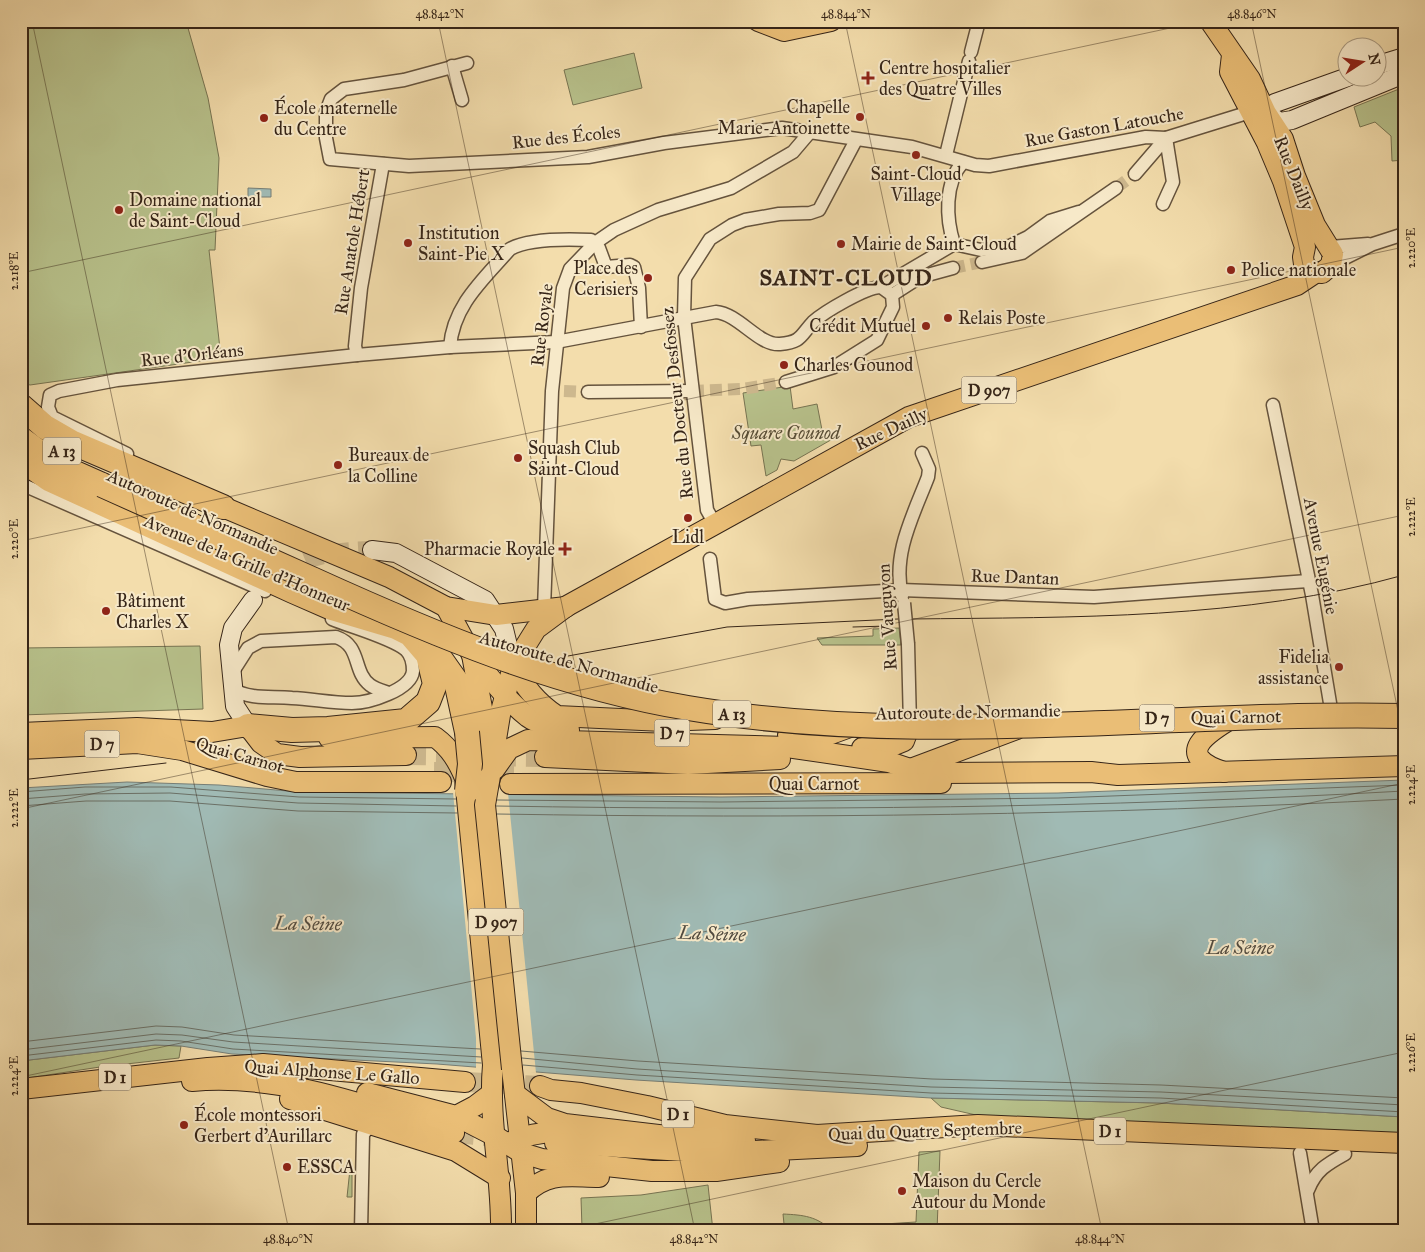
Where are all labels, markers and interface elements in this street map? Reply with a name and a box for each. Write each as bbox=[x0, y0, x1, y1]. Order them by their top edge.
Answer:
text: 48.842°N bbox=[415, 7, 465, 21]
text: 48.844°N bbox=[821, 7, 871, 21]
text: 48.846°N bbox=[1227, 7, 1277, 21]
north arrow bbox=[1338, 38, 1388, 88]
text: N bbox=[1365, 52, 1384, 67]
place label: Centre hospitalier des Quatre Villes bbox=[879, 57, 1011, 100]
marker: Centre hospitalier des Quatre Villes bbox=[861, 71, 875, 85]
place label: École maternelle du Centre bbox=[274, 95, 398, 140]
place label: Chapelle Marie-Antoinette bbox=[718, 96, 850, 139]
street label: Rue Gaston Latouche bbox=[1023, 102, 1185, 152]
marker: Chapelle Marie-Antoinette bbox=[854, 111, 866, 123]
marker: École maternelle du Centre bbox=[258, 112, 270, 124]
street label: Rue des Écoles bbox=[510, 118, 621, 154]
street label: Rue Dailly bbox=[1269, 133, 1319, 214]
marker: Saint-Cloud Village bbox=[910, 149, 922, 161]
place label: Saint-Cloud Village bbox=[870, 163, 962, 207]
street label: Rue Anatole Hébert bbox=[330, 167, 374, 316]
place label: Domaine national de Saint-Cloud bbox=[129, 189, 261, 232]
marker: Domaine national de Saint-Cloud bbox=[113, 204, 125, 216]
place label: Institution Saint-Pie X bbox=[418, 222, 505, 265]
text: 2.220°E bbox=[1404, 227, 1418, 268]
place label: Mairie de Saint-Cloud bbox=[851, 233, 1017, 255]
marker: Institution Saint-Pie X bbox=[402, 237, 414, 249]
marker: Mairie de Saint-Cloud bbox=[835, 238, 847, 250]
text: 2.218°E bbox=[7, 251, 21, 290]
place label: Place des Cerisiers bbox=[573, 257, 638, 300]
place label: Police nationale bbox=[1241, 259, 1356, 281]
district label: SAINT-CLOUD bbox=[759, 264, 933, 291]
marker: Police nationale bbox=[1225, 264, 1237, 276]
marker: Place des Cerisiers bbox=[642, 272, 654, 284]
street label: Rue Royale bbox=[526, 282, 558, 368]
street label: Rue du Docteur Desfossez bbox=[656, 306, 698, 500]
place label: Relais Poste bbox=[958, 307, 1045, 329]
marker: Relais Poste bbox=[942, 312, 954, 324]
place label: Crédit Mutuel bbox=[809, 315, 916, 337]
marker: Crédit Mutuel bbox=[920, 320, 932, 332]
street label: Rue d'Orléans bbox=[139, 339, 245, 371]
place label: Charles Gounod bbox=[794, 354, 913, 376]
marker: Charles Gounod bbox=[778, 359, 790, 371]
road number: D 907 bbox=[962, 376, 1016, 404]
street label: Rue Dailly bbox=[851, 402, 932, 455]
park label: Square Gounod bbox=[731, 422, 842, 444]
place label: Squash Club Saint-Cloud bbox=[528, 437, 620, 480]
road number: A 13 bbox=[43, 438, 81, 464]
place label: Bureaux de la Colline bbox=[348, 444, 429, 487]
marker: Squash Club Saint-Cloud bbox=[512, 452, 524, 464]
marker: Bureaux de la Colline bbox=[332, 459, 344, 471]
street label: Autoroute de Normandie bbox=[103, 464, 282, 560]
street label: Avenue Eugénie bbox=[1298, 495, 1343, 616]
text: 2.222°E bbox=[1404, 497, 1418, 537]
street label: Avenue de la Grille d'Honneur bbox=[140, 509, 354, 617]
marker: Lidl bbox=[682, 512, 694, 524]
text: 2.220°E bbox=[7, 518, 21, 559]
place label: Lidl bbox=[672, 526, 704, 548]
place label: Pharmacie Royale bbox=[424, 538, 555, 560]
marker: Pharmacie Royale bbox=[559, 543, 571, 555]
street label: Rue Vauguyon bbox=[872, 562, 903, 671]
street label: Rue Dantan bbox=[970, 564, 1060, 590]
place label: Bâtiment Charles X bbox=[116, 590, 189, 633]
marker: Bâtiment Charles X bbox=[100, 605, 112, 617]
street label: Autoroute de Normandie bbox=[476, 626, 661, 698]
place label: Fidelia assistance bbox=[1258, 646, 1329, 689]
marker: Fidelia assistance bbox=[1333, 661, 1345, 673]
street label: Autoroute de Normandie bbox=[874, 699, 1061, 725]
road number: A 13 bbox=[713, 701, 751, 728]
road number: D 7 bbox=[1140, 704, 1174, 731]
street label: Quai Carnot bbox=[1190, 705, 1282, 729]
road number: D 7 bbox=[654, 720, 690, 746]
road number: D 7 bbox=[84, 731, 120, 758]
street label: Quai Carnot bbox=[193, 732, 287, 778]
text: 2.224°E bbox=[1404, 765, 1418, 805]
street label: Quai Carnot bbox=[769, 773, 860, 795]
text: 2.222°E bbox=[7, 788, 21, 828]
road number: D 907 bbox=[468, 909, 524, 936]
water label: La Seine bbox=[273, 911, 343, 936]
water label: La Seine bbox=[677, 921, 747, 946]
water label: La Seine bbox=[1205, 936, 1275, 959]
text: 2.226°E bbox=[1404, 1033, 1418, 1073]
street label: Quai Alphonse Le Gallo bbox=[244, 1055, 420, 1089]
text: 2.224°E bbox=[7, 1056, 21, 1096]
road number: D 1 bbox=[99, 1064, 131, 1090]
road number: D 1 bbox=[662, 1100, 694, 1128]
place label: École montessori Gerbert d'Aurillarc bbox=[194, 1102, 333, 1147]
street label: Quai du Quatre Septembre bbox=[828, 1117, 1022, 1145]
road number: D 1 bbox=[1094, 1118, 1126, 1144]
marker: École montessori Gerbert d'Aurillarc bbox=[178, 1119, 190, 1131]
place label: ESSCA bbox=[297, 1156, 355, 1178]
marker: ESSCA bbox=[281, 1161, 293, 1173]
place label: Maison du Cercle Autour du Monde bbox=[911, 1170, 1046, 1213]
marker: Maison du Cercle Autour du Monde bbox=[896, 1185, 908, 1197]
text: 48.840°N bbox=[263, 1232, 313, 1246]
text: 48.842°N bbox=[669, 1232, 719, 1246]
text: 48.844°N bbox=[1075, 1232, 1125, 1246]

